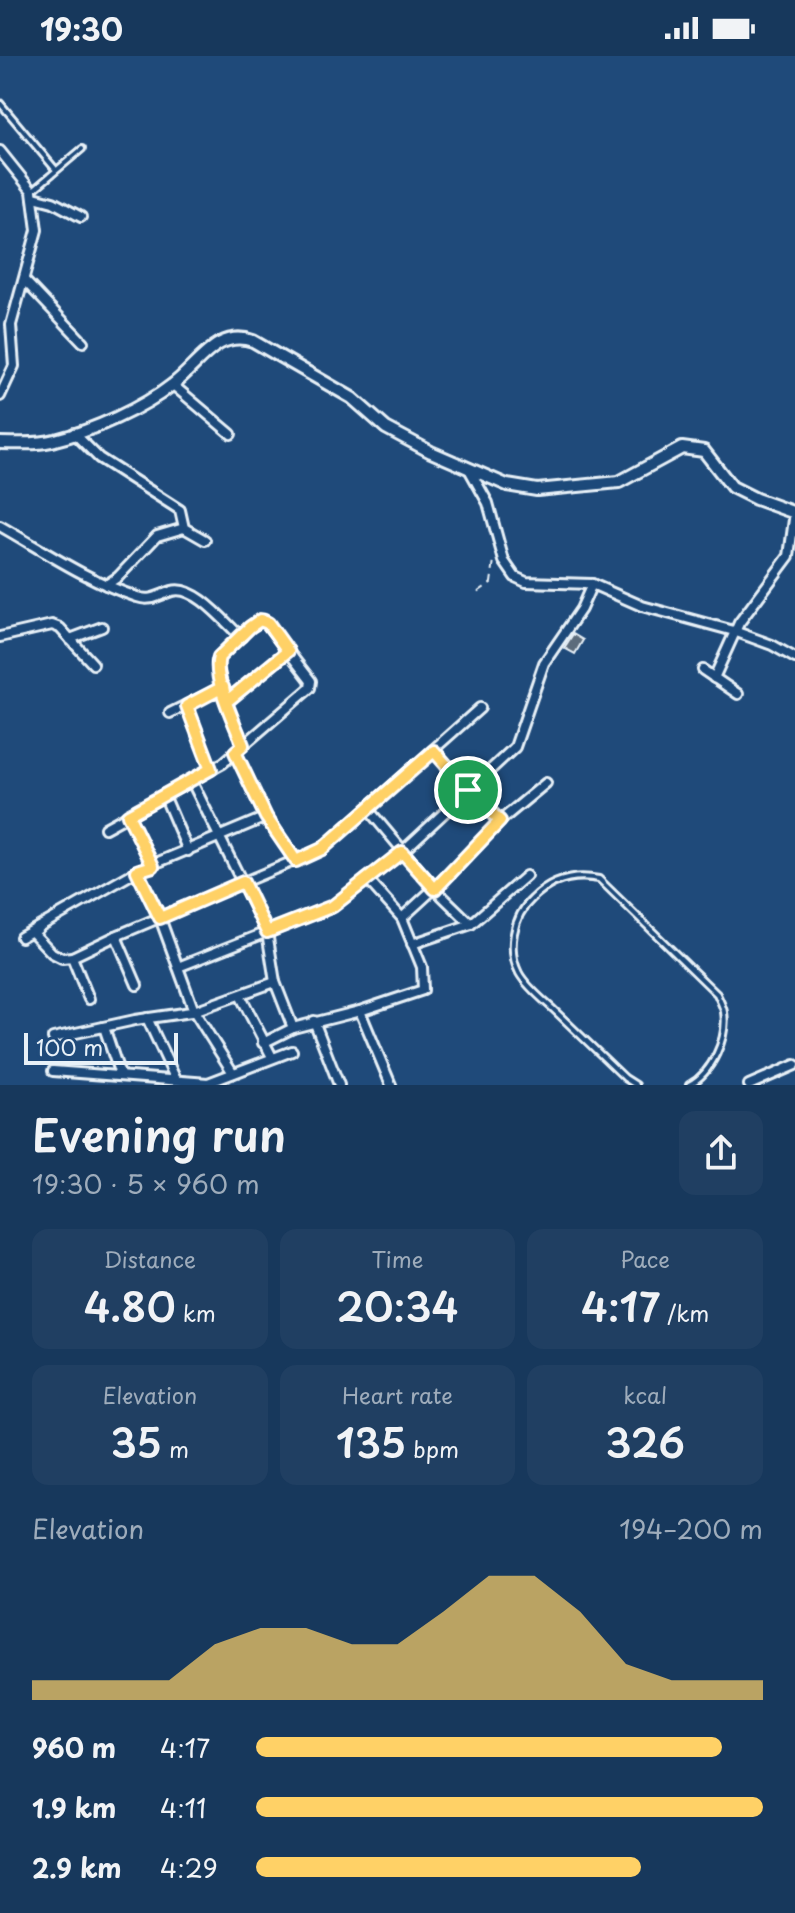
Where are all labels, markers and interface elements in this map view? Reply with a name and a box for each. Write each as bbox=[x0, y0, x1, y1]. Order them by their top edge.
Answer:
text: 19:30 bbox=[40, 6, 123, 51]
pin bbox=[434, 756, 502, 824]
icon: arrive bbox=[446, 768, 490, 812]
scale bar bbox=[24, 1029, 178, 1065]
text: 100 m bbox=[36, 1030, 103, 1063]
text: Evening run bbox=[32, 1101, 286, 1167]
button: share bbox=[679, 1111, 763, 1195]
text: 19:30 · 5 × 960 m bbox=[32, 1164, 260, 1203]
text: Distance bbox=[104, 1242, 196, 1275]
text: Time bbox=[371, 1242, 423, 1275]
text: Pace bbox=[620, 1242, 670, 1275]
text: 4.80 bbox=[84, 1275, 176, 1336]
text: 20:34 bbox=[336, 1275, 459, 1336]
text: 4:17 bbox=[581, 1275, 660, 1336]
text: km bbox=[176, 1296, 216, 1329]
text: /km bbox=[660, 1296, 709, 1329]
text: Elevation bbox=[102, 1378, 197, 1411]
text: Heart rate bbox=[342, 1378, 453, 1411]
text: kcal bbox=[623, 1378, 667, 1411]
text: 35 bbox=[111, 1411, 162, 1472]
text: 135 bbox=[336, 1411, 406, 1472]
text: 326 bbox=[605, 1411, 685, 1472]
text: m bbox=[162, 1432, 189, 1465]
text: bpm bbox=[406, 1432, 459, 1465]
text: Elevation bbox=[32, 1509, 144, 1548]
text: 194–200 m bbox=[619, 1509, 763, 1548]
text: 960 m bbox=[32, 1728, 116, 1767]
text: 4:17 bbox=[160, 1728, 210, 1767]
text: 1.9 km bbox=[32, 1788, 116, 1827]
text: 4:11 bbox=[160, 1788, 206, 1827]
text: 2.9 km bbox=[32, 1848, 122, 1887]
text: 4:29 bbox=[160, 1848, 218, 1887]

